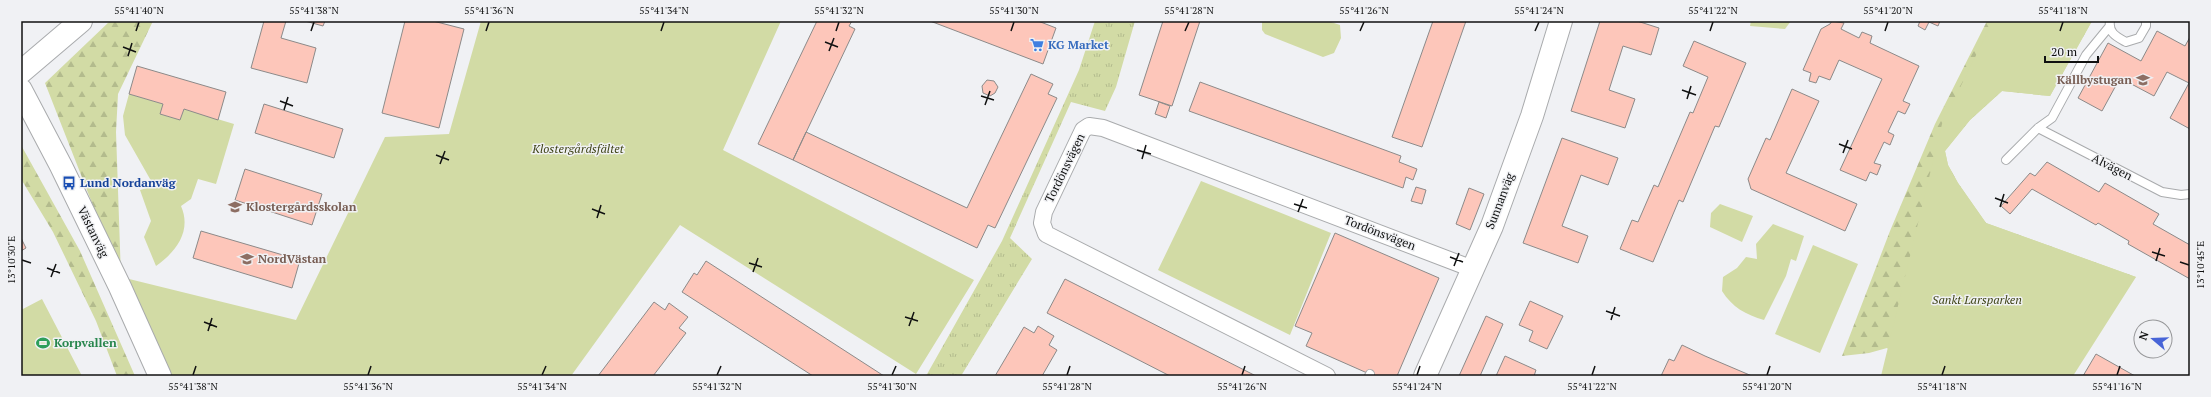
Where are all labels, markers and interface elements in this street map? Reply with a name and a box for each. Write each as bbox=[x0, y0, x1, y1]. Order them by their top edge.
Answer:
text: 55°41'40"N bbox=[114, 4, 164, 17]
text: 55°41'38"N bbox=[289, 4, 339, 17]
text: 55°41'36"N bbox=[464, 4, 514, 17]
text: 55°41'34"N bbox=[639, 4, 689, 17]
text: 55°41'32"N bbox=[814, 4, 864, 17]
text: 55°41'30"N bbox=[989, 4, 1039, 17]
text: 55°41'28"N bbox=[1164, 4, 1214, 17]
text: 55°41'26"N bbox=[1339, 4, 1389, 17]
text: 55°41'24"N bbox=[1514, 4, 1564, 17]
text: 55°41'22"N bbox=[1688, 4, 1738, 17]
text: 55°41'20"N bbox=[1863, 4, 1913, 17]
text: 55°41'18"N bbox=[2038, 4, 2088, 17]
supermarket icon: KG Market bbox=[1029, 37, 1045, 53]
place label: KG Market bbox=[1048, 37, 1109, 52]
scale bar bbox=[2045, 38, 2098, 64]
text: 20 m bbox=[2051, 44, 2078, 59]
place label: Källbystugan bbox=[2057, 72, 2132, 87]
school or university icon: Källbystugan bbox=[2135, 72, 2151, 88]
street label: Tordönsvägen bbox=[1041, 131, 1088, 205]
park label: Klostergårdsfältet bbox=[531, 141, 625, 156]
street label: Alvägen bbox=[2089, 150, 2135, 183]
street label: Sunnanväg bbox=[1482, 170, 1517, 231]
bus stop icon: Lund Nordanväg bbox=[61, 175, 77, 191]
place label: Lund Nordanväg bbox=[80, 175, 176, 190]
school or university icon: Klostergårdsskolan bbox=[227, 199, 243, 215]
place label: Klostergårdsskolan bbox=[246, 199, 357, 214]
street label: Västanväg bbox=[75, 204, 113, 260]
street label: Tordönsvägen bbox=[1342, 212, 1418, 253]
text: 13°10'30"E bbox=[5, 236, 18, 284]
text: 13°10'45"E bbox=[2194, 241, 2207, 289]
school or university icon: NordVästan bbox=[239, 251, 255, 267]
place label: NordVästan bbox=[258, 251, 327, 266]
park label: Sankt Larsparken bbox=[1932, 292, 2022, 307]
north arrow bbox=[2133, 319, 2173, 359]
text: N bbox=[2136, 329, 2152, 342]
sports icon: Korpvallen bbox=[35, 335, 51, 351]
place label: Korpvallen bbox=[54, 335, 117, 350]
text: 55°41'38"N bbox=[168, 380, 218, 393]
text: 55°41'36"N bbox=[343, 380, 393, 393]
text: 55°41'34"N bbox=[517, 380, 567, 393]
text: 55°41'32"N bbox=[692, 380, 742, 393]
text: 55°41'30"N bbox=[867, 380, 917, 393]
text: 55°41'28"N bbox=[1042, 380, 1092, 393]
text: 55°41'26"N bbox=[1217, 380, 1267, 393]
text: 55°41'24"N bbox=[1392, 380, 1442, 393]
text: 55°41'22"N bbox=[1567, 380, 1617, 393]
text: 55°41'20"N bbox=[1742, 380, 1792, 393]
text: 55°41'18"N bbox=[1917, 380, 1967, 393]
text: 55°41'16"N bbox=[2092, 380, 2142, 393]

